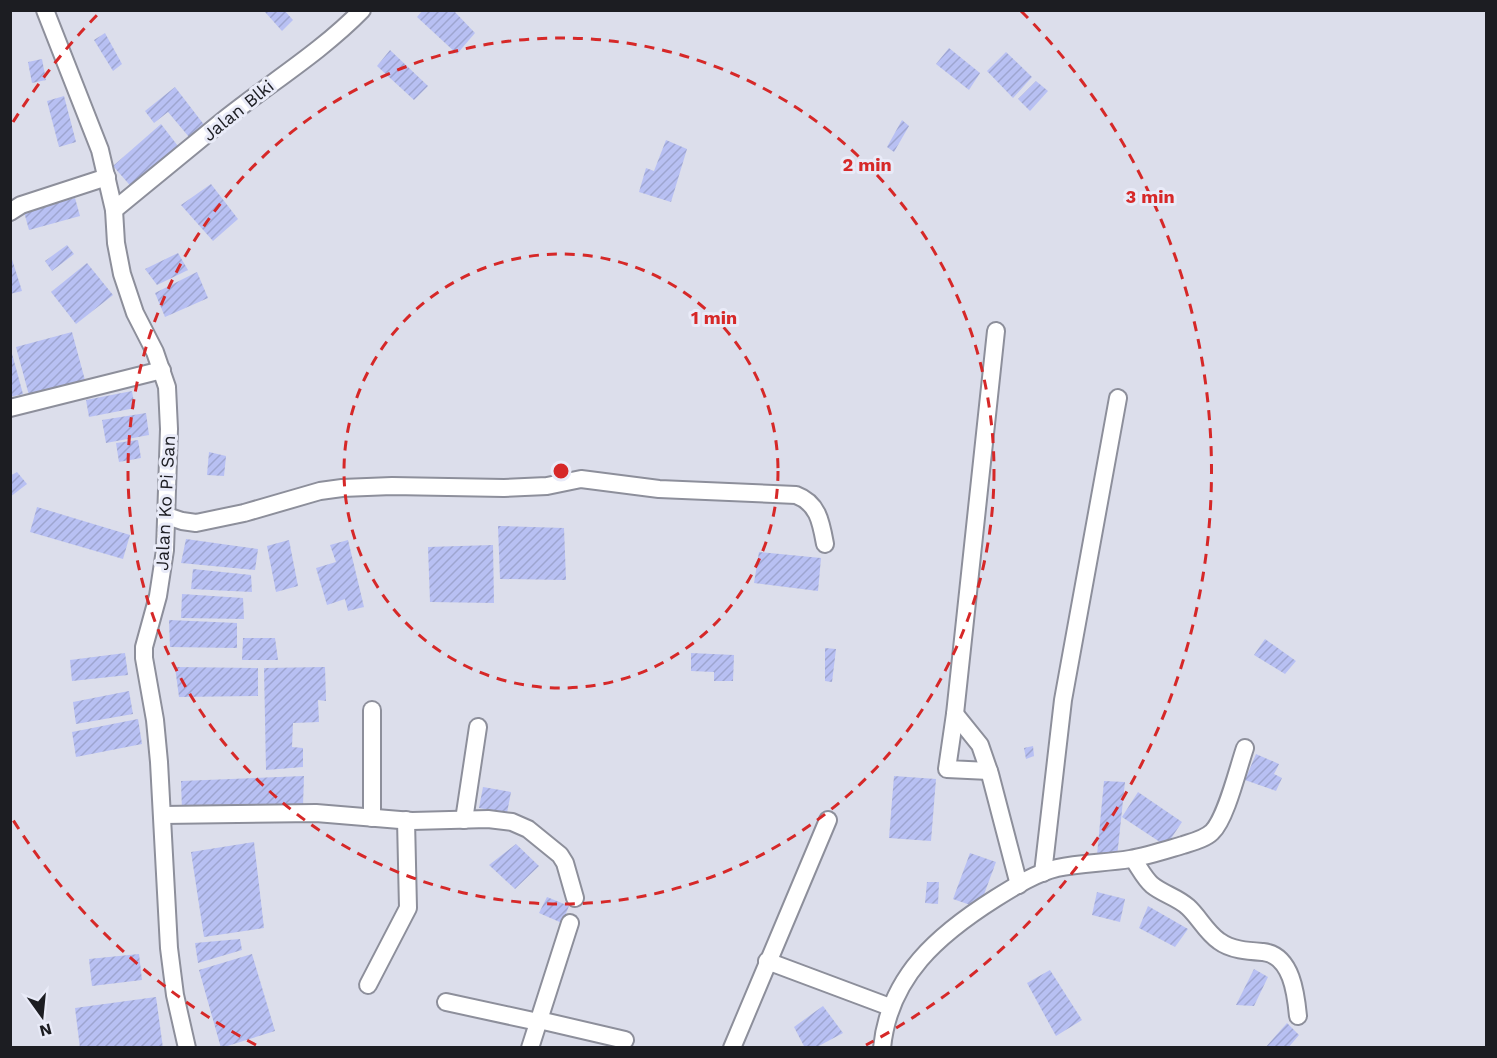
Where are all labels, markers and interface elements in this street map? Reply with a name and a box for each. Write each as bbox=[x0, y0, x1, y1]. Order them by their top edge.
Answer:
street label: Jalan Blki bbox=[198, 75, 278, 145]
text: 2 min bbox=[842, 154, 892, 175]
text: 3 min bbox=[1125, 186, 1175, 207]
text: 1 min bbox=[691, 307, 737, 328]
street label: Jalan Ko Pi San bbox=[151, 435, 179, 571]
centre of rings bbox=[551, 461, 571, 481]
north arrow bbox=[12, 986, 72, 1046]
text: N bbox=[38, 1019, 54, 1041]

